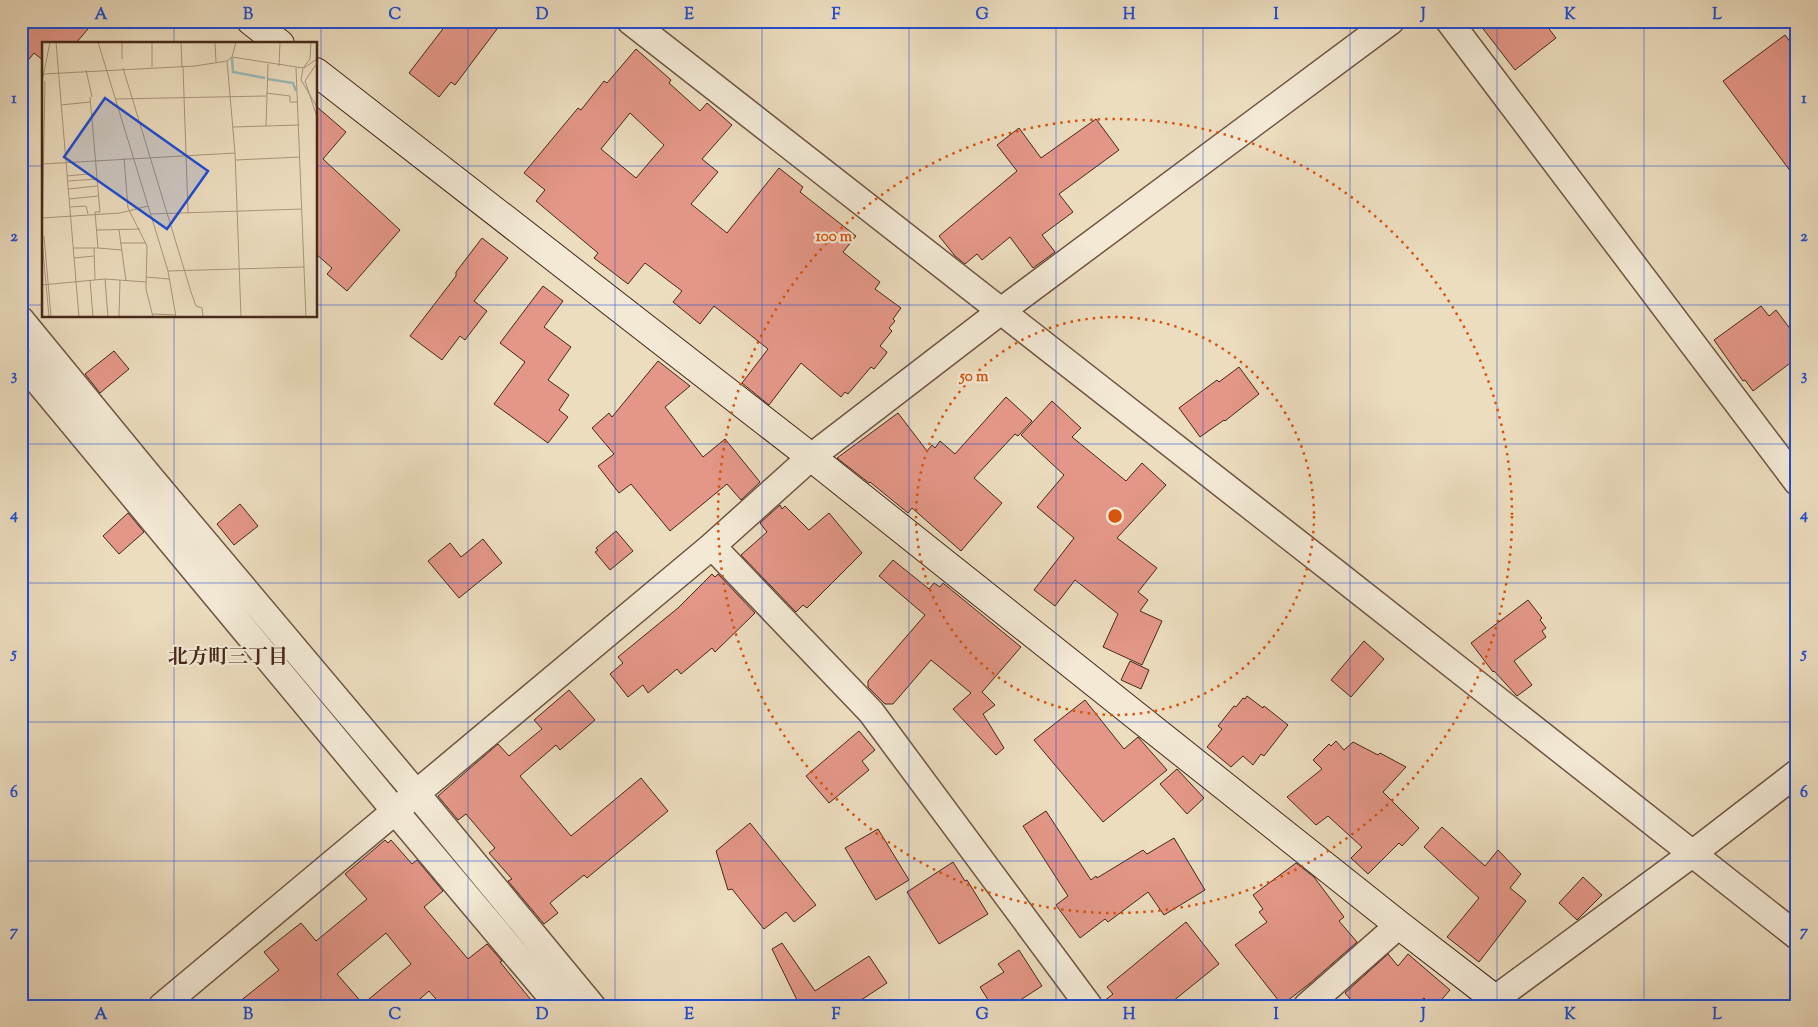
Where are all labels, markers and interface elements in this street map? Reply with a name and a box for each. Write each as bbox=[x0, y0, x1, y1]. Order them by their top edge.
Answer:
text: A bbox=[95, 4, 108, 27]
text: B bbox=[243, 4, 253, 27]
text: C bbox=[389, 4, 402, 27]
text: D bbox=[536, 4, 549, 27]
text: E bbox=[684, 4, 694, 27]
text: F bbox=[832, 4, 841, 27]
text: G bbox=[975, 4, 989, 27]
text: H bbox=[1123, 4, 1136, 27]
text: I bbox=[1273, 4, 1279, 27]
text: J bbox=[1419, 4, 1426, 27]
text: K bbox=[1564, 4, 1576, 27]
text: L bbox=[1712, 4, 1722, 27]
inset map bbox=[42, 42, 318, 318]
text: 1 bbox=[11, 88, 17, 111]
text: 1 bbox=[1801, 88, 1807, 111]
text: 2 bbox=[10, 226, 18, 249]
text: 2 bbox=[1800, 226, 1808, 249]
text: 100 m bbox=[816, 227, 853, 248]
text: 3 bbox=[11, 365, 18, 388]
text: 3 bbox=[1801, 365, 1808, 388]
text: 50 m bbox=[959, 367, 989, 388]
text: 4 bbox=[9, 504, 18, 527]
text: 4 bbox=[1799, 504, 1808, 527]
centre of rings bbox=[1106, 507, 1124, 525]
text: 5 bbox=[9, 643, 17, 666]
text: 5 bbox=[1799, 643, 1807, 666]
district label: 北方町三丁目 bbox=[168, 644, 288, 673]
text: 6 bbox=[10, 782, 18, 805]
text: 6 bbox=[1800, 782, 1808, 805]
text: 7 bbox=[10, 921, 19, 944]
text: 7 bbox=[1800, 921, 1809, 944]
text: A bbox=[95, 1004, 108, 1027]
text: B bbox=[243, 1004, 253, 1027]
text: C bbox=[389, 1004, 402, 1027]
text: D bbox=[536, 1004, 549, 1027]
text: E bbox=[684, 1004, 694, 1027]
text: F bbox=[832, 1004, 841, 1027]
text: G bbox=[975, 1004, 989, 1027]
text: H bbox=[1123, 1004, 1136, 1027]
text: I bbox=[1273, 1004, 1279, 1027]
text: J bbox=[1419, 1004, 1426, 1027]
text: K bbox=[1564, 1004, 1576, 1027]
text: L bbox=[1712, 1004, 1722, 1027]

